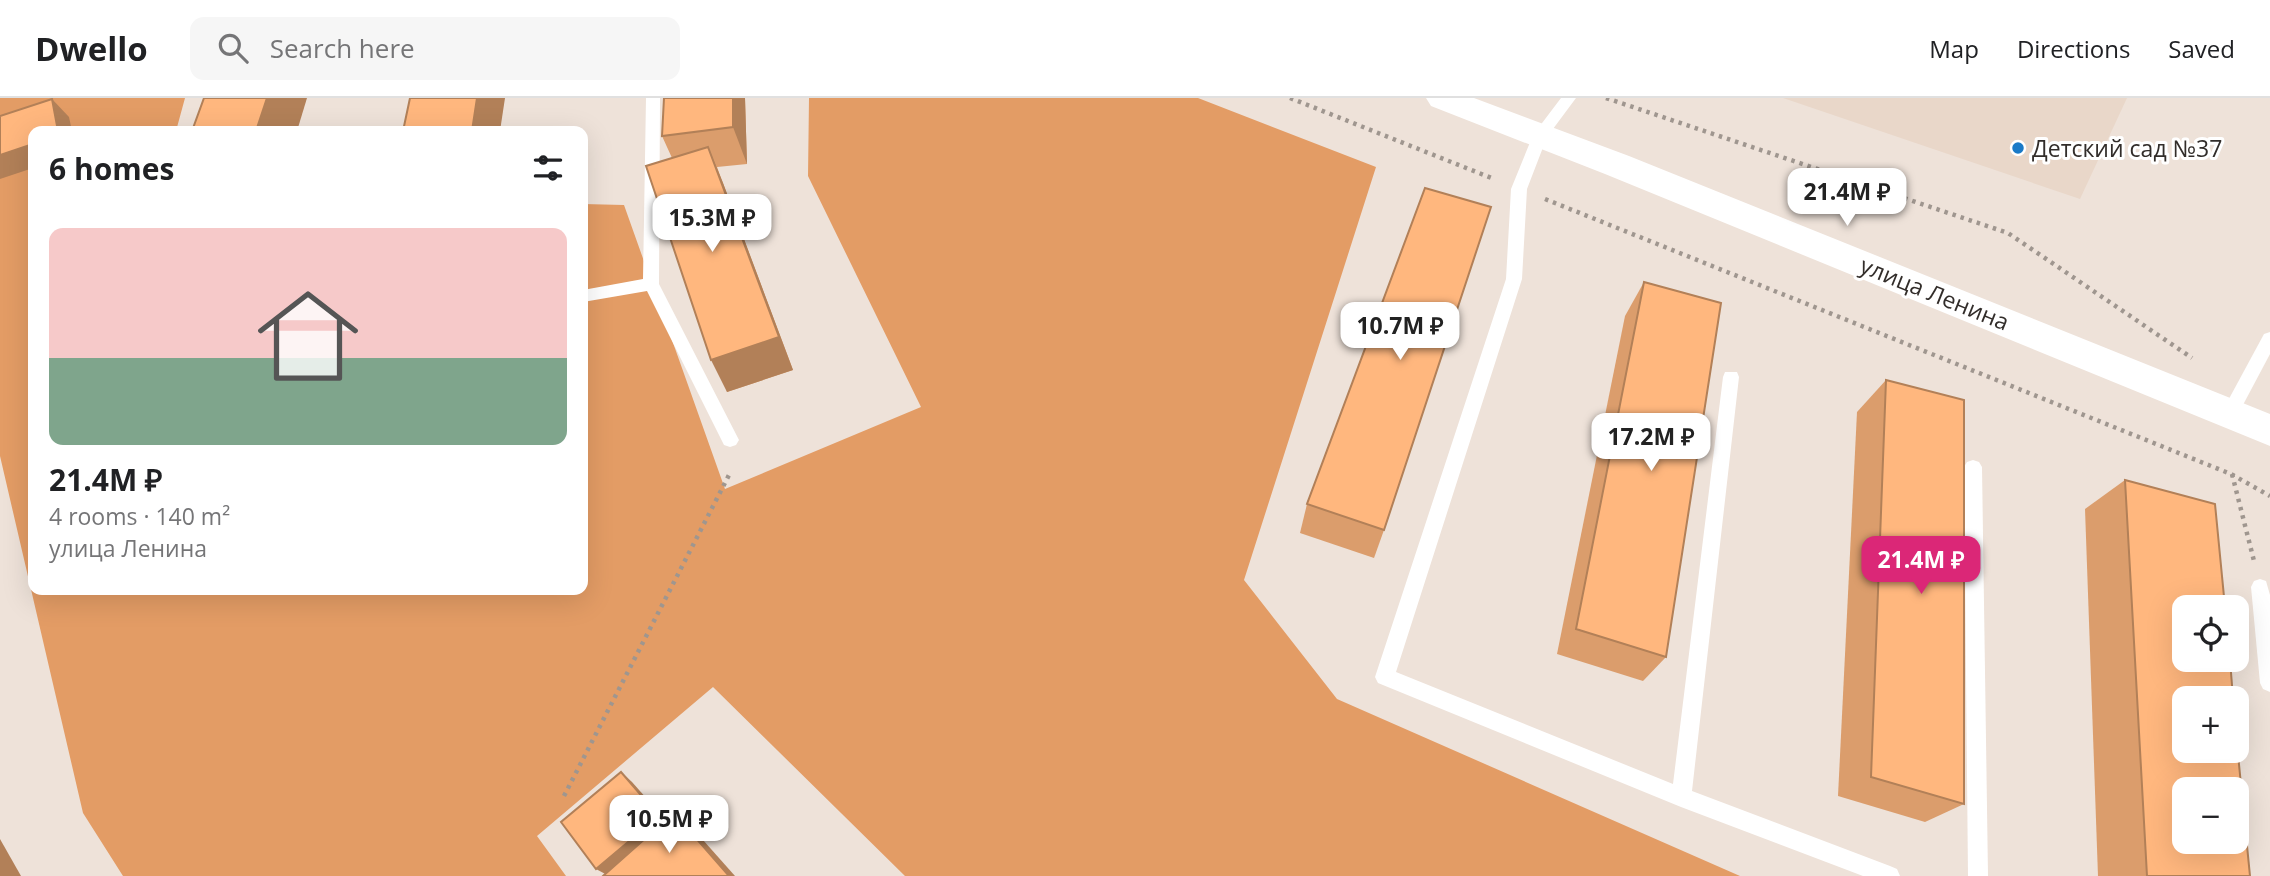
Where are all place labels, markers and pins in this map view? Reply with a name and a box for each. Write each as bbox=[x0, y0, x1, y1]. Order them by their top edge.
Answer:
place label: Детский сад №37 bbox=[2032, 132, 2222, 164]
marker: Детский сад №37 bbox=[2010, 140, 2026, 156]
pin: 21.4M ₽ bbox=[1782, 169, 1912, 228]
pin: 15.3M ₽ bbox=[647, 194, 777, 254]
pin: 10.7M ₽ bbox=[1335, 302, 1465, 362]
pin: 17.2M ₽ bbox=[1586, 414, 1716, 473]
pin: 21.4M ₽ bbox=[1856, 536, 1986, 596]
pin: 10.5M ₽ bbox=[604, 796, 734, 855]

